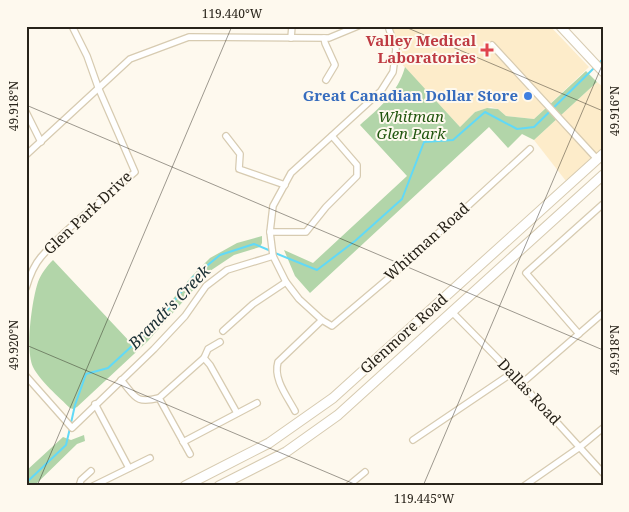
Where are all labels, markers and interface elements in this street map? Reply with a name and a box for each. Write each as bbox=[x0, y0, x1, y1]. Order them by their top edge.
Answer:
text: 119.440°W bbox=[202, 5, 263, 22]
place label: Valley Medical Laboratories bbox=[366, 30, 477, 67]
marker: Valley Medical Laboratories bbox=[480, 43, 494, 57]
text: 49.918°N bbox=[5, 81, 22, 131]
place label: Great Canadian Dollar Store bbox=[303, 85, 518, 105]
text: 49.916°N bbox=[606, 86, 623, 136]
marker: Great Canadian Dollar Store bbox=[522, 90, 534, 102]
park label: Whitman Glen Park bbox=[376, 106, 446, 143]
street label: Glen Park Drive bbox=[39, 166, 136, 258]
street label: Whitman Road bbox=[380, 198, 473, 285]
water label: Brandt's Creek bbox=[123, 260, 215, 355]
street label: Glenmore Road bbox=[355, 289, 451, 378]
text: 49.920°N bbox=[5, 320, 22, 370]
text: 49.918°N bbox=[606, 325, 623, 375]
street label: Dallas Road bbox=[494, 354, 566, 429]
text: 119.445°W bbox=[394, 490, 455, 507]

